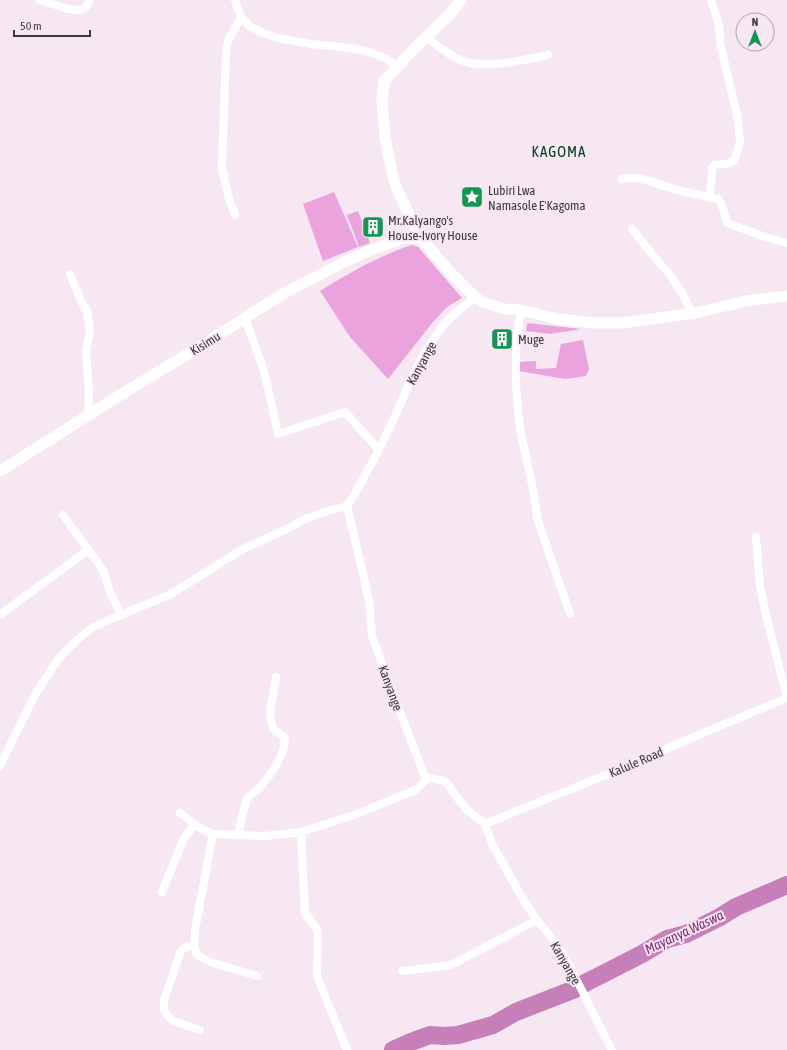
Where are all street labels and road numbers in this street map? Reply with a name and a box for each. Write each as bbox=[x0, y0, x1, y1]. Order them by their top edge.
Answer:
street label: Kisimu bbox=[187, 328, 223, 358]
street label: Kanyange bbox=[403, 339, 439, 388]
street label: Kanyange bbox=[375, 663, 406, 713]
street label: Kalule Road bbox=[607, 744, 666, 781]
street label: Kanyange bbox=[547, 939, 584, 988]

